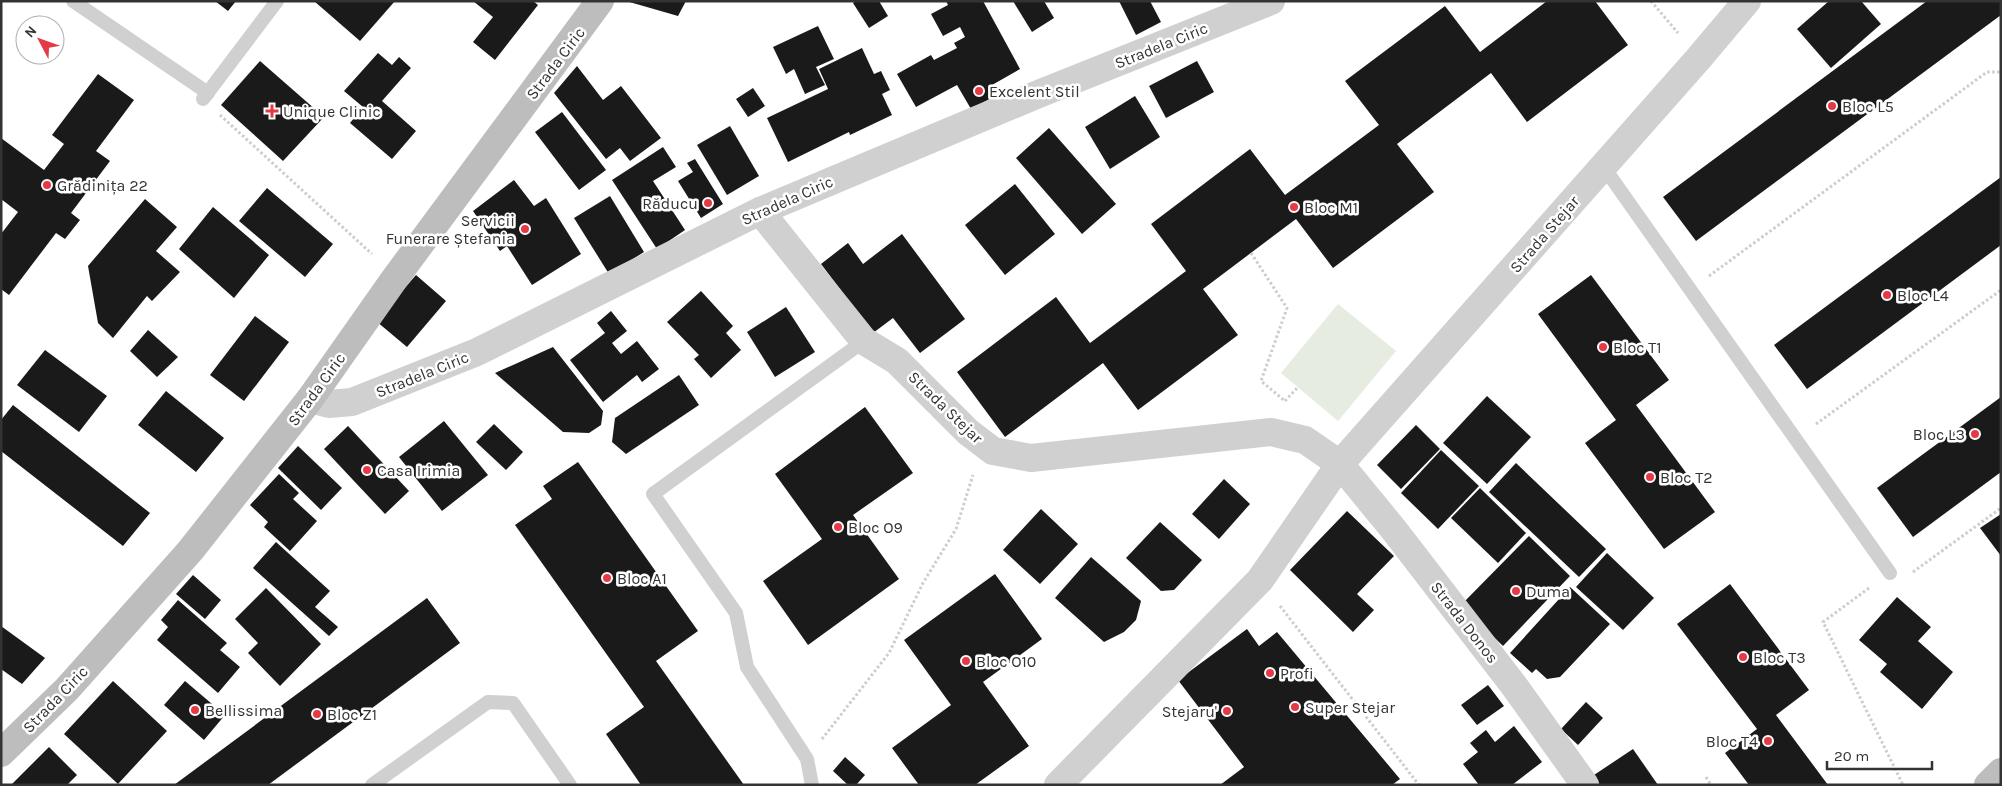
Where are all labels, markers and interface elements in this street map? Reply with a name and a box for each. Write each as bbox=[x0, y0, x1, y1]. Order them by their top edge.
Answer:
north arrow bbox=[15, 15, 65, 65]
street label: Stradela Ciric bbox=[1112, 18, 1210, 73]
text: N bbox=[21, 22, 40, 41]
street label: Strada Ciric bbox=[522, 23, 589, 103]
place label: Excelent Stil bbox=[989, 82, 1080, 101]
marker: Excelent Stil bbox=[973, 85, 985, 97]
place label: Bloc L5 bbox=[1842, 97, 1894, 116]
marker: Bloc L5 bbox=[1826, 100, 1838, 112]
place label: Unique Clinic bbox=[283, 102, 381, 121]
marker: Unique Clinic bbox=[265, 104, 279, 118]
street label: Stradela Ciric bbox=[738, 172, 836, 229]
place label: Grădinița 22 bbox=[57, 176, 148, 195]
marker: Grădinița 22 bbox=[41, 179, 53, 191]
street label: Strada Stejar bbox=[1506, 192, 1583, 277]
place label: Răducu bbox=[642, 194, 698, 213]
marker: Răducu bbox=[702, 197, 714, 209]
place label: Bloc M1 bbox=[1304, 198, 1358, 217]
marker: Bloc M1 bbox=[1288, 201, 1300, 213]
place label: Servicii Funerare Ștefania bbox=[386, 211, 515, 248]
marker: Servicii Funerare Ștefania bbox=[519, 223, 531, 235]
place label: Bloc L4 bbox=[1897, 286, 1949, 305]
marker: Bloc L4 bbox=[1881, 289, 1893, 301]
place label: Bloc T1 bbox=[1613, 338, 1662, 357]
marker: Bloc T1 bbox=[1597, 341, 1609, 353]
street label: Stradela Ciric bbox=[373, 347, 471, 402]
street label: Strada Ciric bbox=[284, 349, 349, 430]
street label: Strada Stejar bbox=[905, 367, 987, 448]
place label: Bloc L3 bbox=[1913, 425, 1965, 444]
marker: Bloc L3 bbox=[1969, 428, 1981, 440]
place label: Casa Irimia bbox=[377, 461, 460, 480]
marker: Casa Irimia bbox=[361, 464, 373, 476]
place label: Bloc T2 bbox=[1660, 468, 1713, 487]
marker: Bloc T2 bbox=[1644, 471, 1656, 483]
place label: Bloc O9 bbox=[848, 518, 903, 537]
marker: Bloc O9 bbox=[832, 521, 844, 533]
place label: Bloc A1 bbox=[617, 569, 667, 588]
marker: Bloc A1 bbox=[601, 572, 613, 584]
street label: Strada Donos bbox=[1427, 578, 1502, 667]
place label: Duma bbox=[1526, 582, 1570, 601]
marker: Duma bbox=[1510, 585, 1522, 597]
place label: Bloc T3 bbox=[1753, 648, 1806, 667]
marker: Bloc T3 bbox=[1737, 651, 1749, 663]
place label: Bloc O10 bbox=[976, 652, 1036, 671]
marker: Bloc O10 bbox=[960, 655, 972, 667]
street label: Strada Ciric bbox=[19, 662, 92, 737]
place label: Profi bbox=[1280, 664, 1314, 683]
marker: Profi bbox=[1264, 667, 1276, 679]
place label: Super Stejar bbox=[1305, 698, 1395, 717]
place label: Bellissima bbox=[205, 701, 282, 720]
marker: Super Stejar bbox=[1289, 701, 1301, 713]
place label: Stejaru' bbox=[1162, 702, 1217, 721]
marker: Bellissima bbox=[189, 704, 201, 716]
place label: Bloc Z1 bbox=[327, 705, 377, 724]
marker: Stejaru' bbox=[1221, 705, 1233, 717]
marker: Bloc Z1 bbox=[311, 708, 323, 720]
place label: Bloc T4 bbox=[1706, 732, 1758, 751]
marker: Bloc T4 bbox=[1762, 735, 1774, 747]
scale bar bbox=[1827, 738, 1932, 770]
text: 20 m bbox=[1834, 747, 1869, 765]

